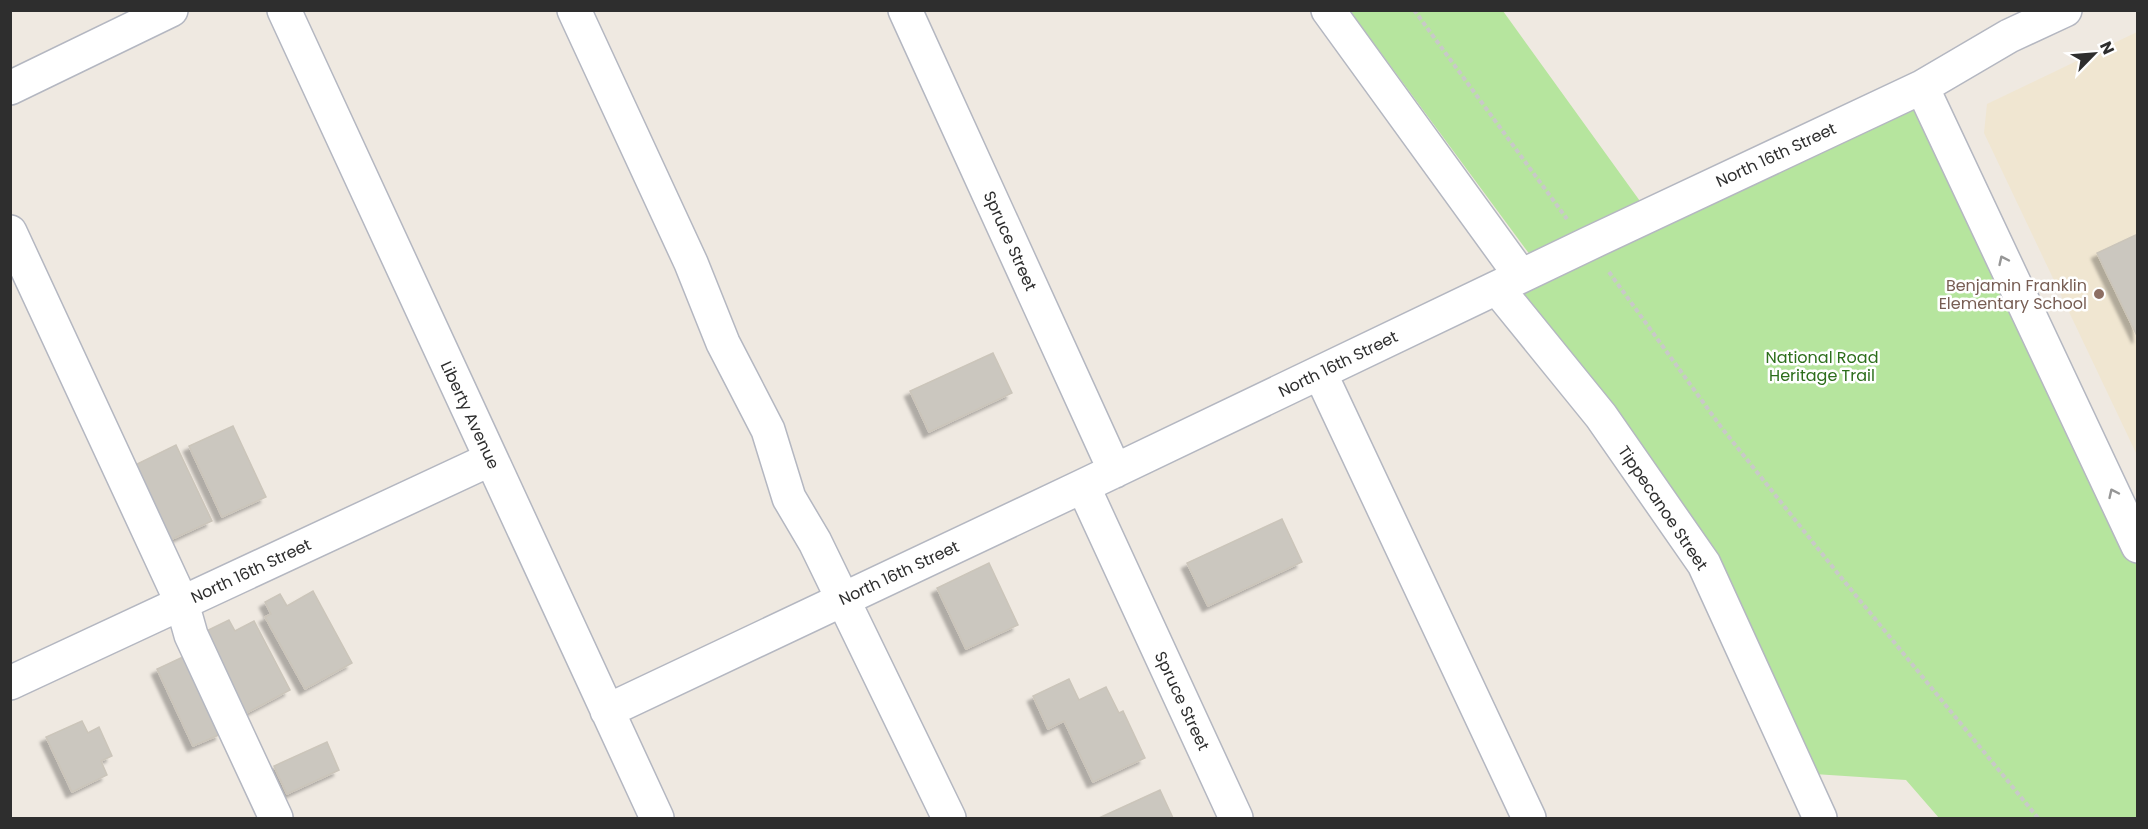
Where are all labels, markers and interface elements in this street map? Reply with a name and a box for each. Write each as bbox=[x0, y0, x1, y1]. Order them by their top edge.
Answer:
north arrow bbox=[2064, 24, 2124, 84]
text: N bbox=[2094, 38, 2120, 58]
street label: North 16th Street bbox=[1712, 117, 1840, 193]
street label: Spruce Street bbox=[978, 187, 1042, 295]
one-way arrow bbox=[1998, 255, 2010, 266]
place label: Benjamin Franklin Elementary School bbox=[1939, 274, 2087, 315]
marker: Benjamin Franklin Elementary School bbox=[2092, 287, 2106, 301]
street label: North 16th Street bbox=[1274, 325, 1402, 403]
park label: National Road Heritage Trail bbox=[1766, 346, 1878, 387]
street label: Liberty Avenue bbox=[435, 357, 505, 473]
street label: Tippecanoe Street bbox=[1613, 441, 1714, 575]
one-way arrow bbox=[2108, 489, 2120, 500]
street label: North 16th Street bbox=[187, 533, 315, 609]
street label: North 16th Street bbox=[835, 535, 963, 611]
street label: Spruce Street bbox=[1149, 648, 1215, 755]

